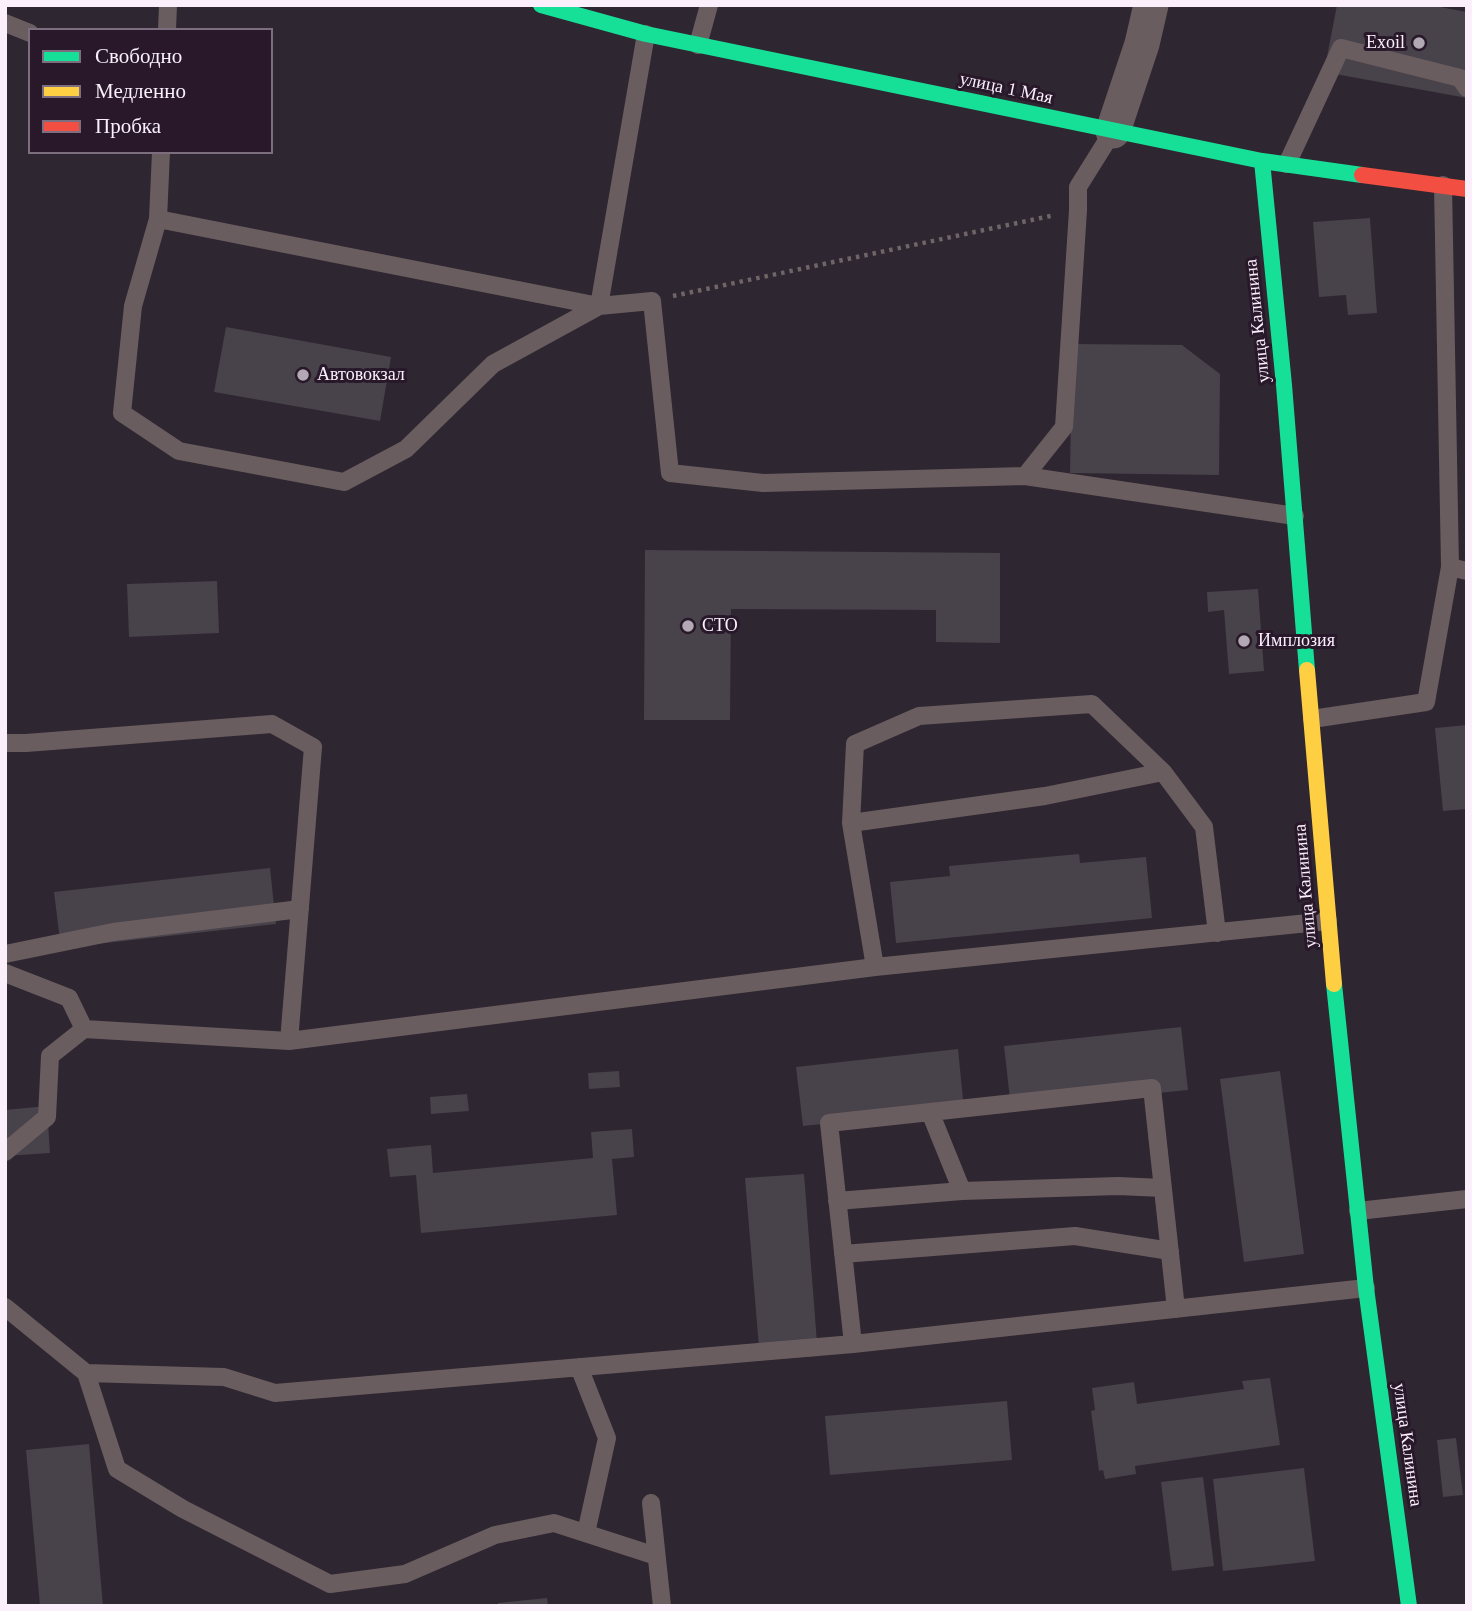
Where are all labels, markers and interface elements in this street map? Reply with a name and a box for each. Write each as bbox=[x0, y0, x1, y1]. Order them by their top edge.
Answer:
legend bbox=[28, 28, 273, 154]
place label: Exoil bbox=[1366, 32, 1405, 54]
marker: Exoil bbox=[1411, 35, 1427, 51]
text: Свободно bbox=[95, 44, 182, 68]
street label: улица 1 Мая bbox=[957, 69, 1055, 109]
text: Медленно bbox=[95, 79, 186, 103]
text: Пробка bbox=[95, 114, 161, 138]
street label: улица Калинина bbox=[1241, 258, 1275, 384]
place label: Автовокзал bbox=[317, 364, 405, 386]
marker: Автовокзал bbox=[295, 367, 311, 383]
place label: СТО bbox=[702, 615, 738, 637]
marker: СТО bbox=[680, 618, 696, 634]
place label: Имплозия bbox=[1258, 630, 1335, 652]
marker: Имплозия bbox=[1236, 633, 1252, 649]
street label: улица Калинина bbox=[1290, 823, 1322, 949]
street label: улица Калинина bbox=[1388, 1382, 1426, 1508]

